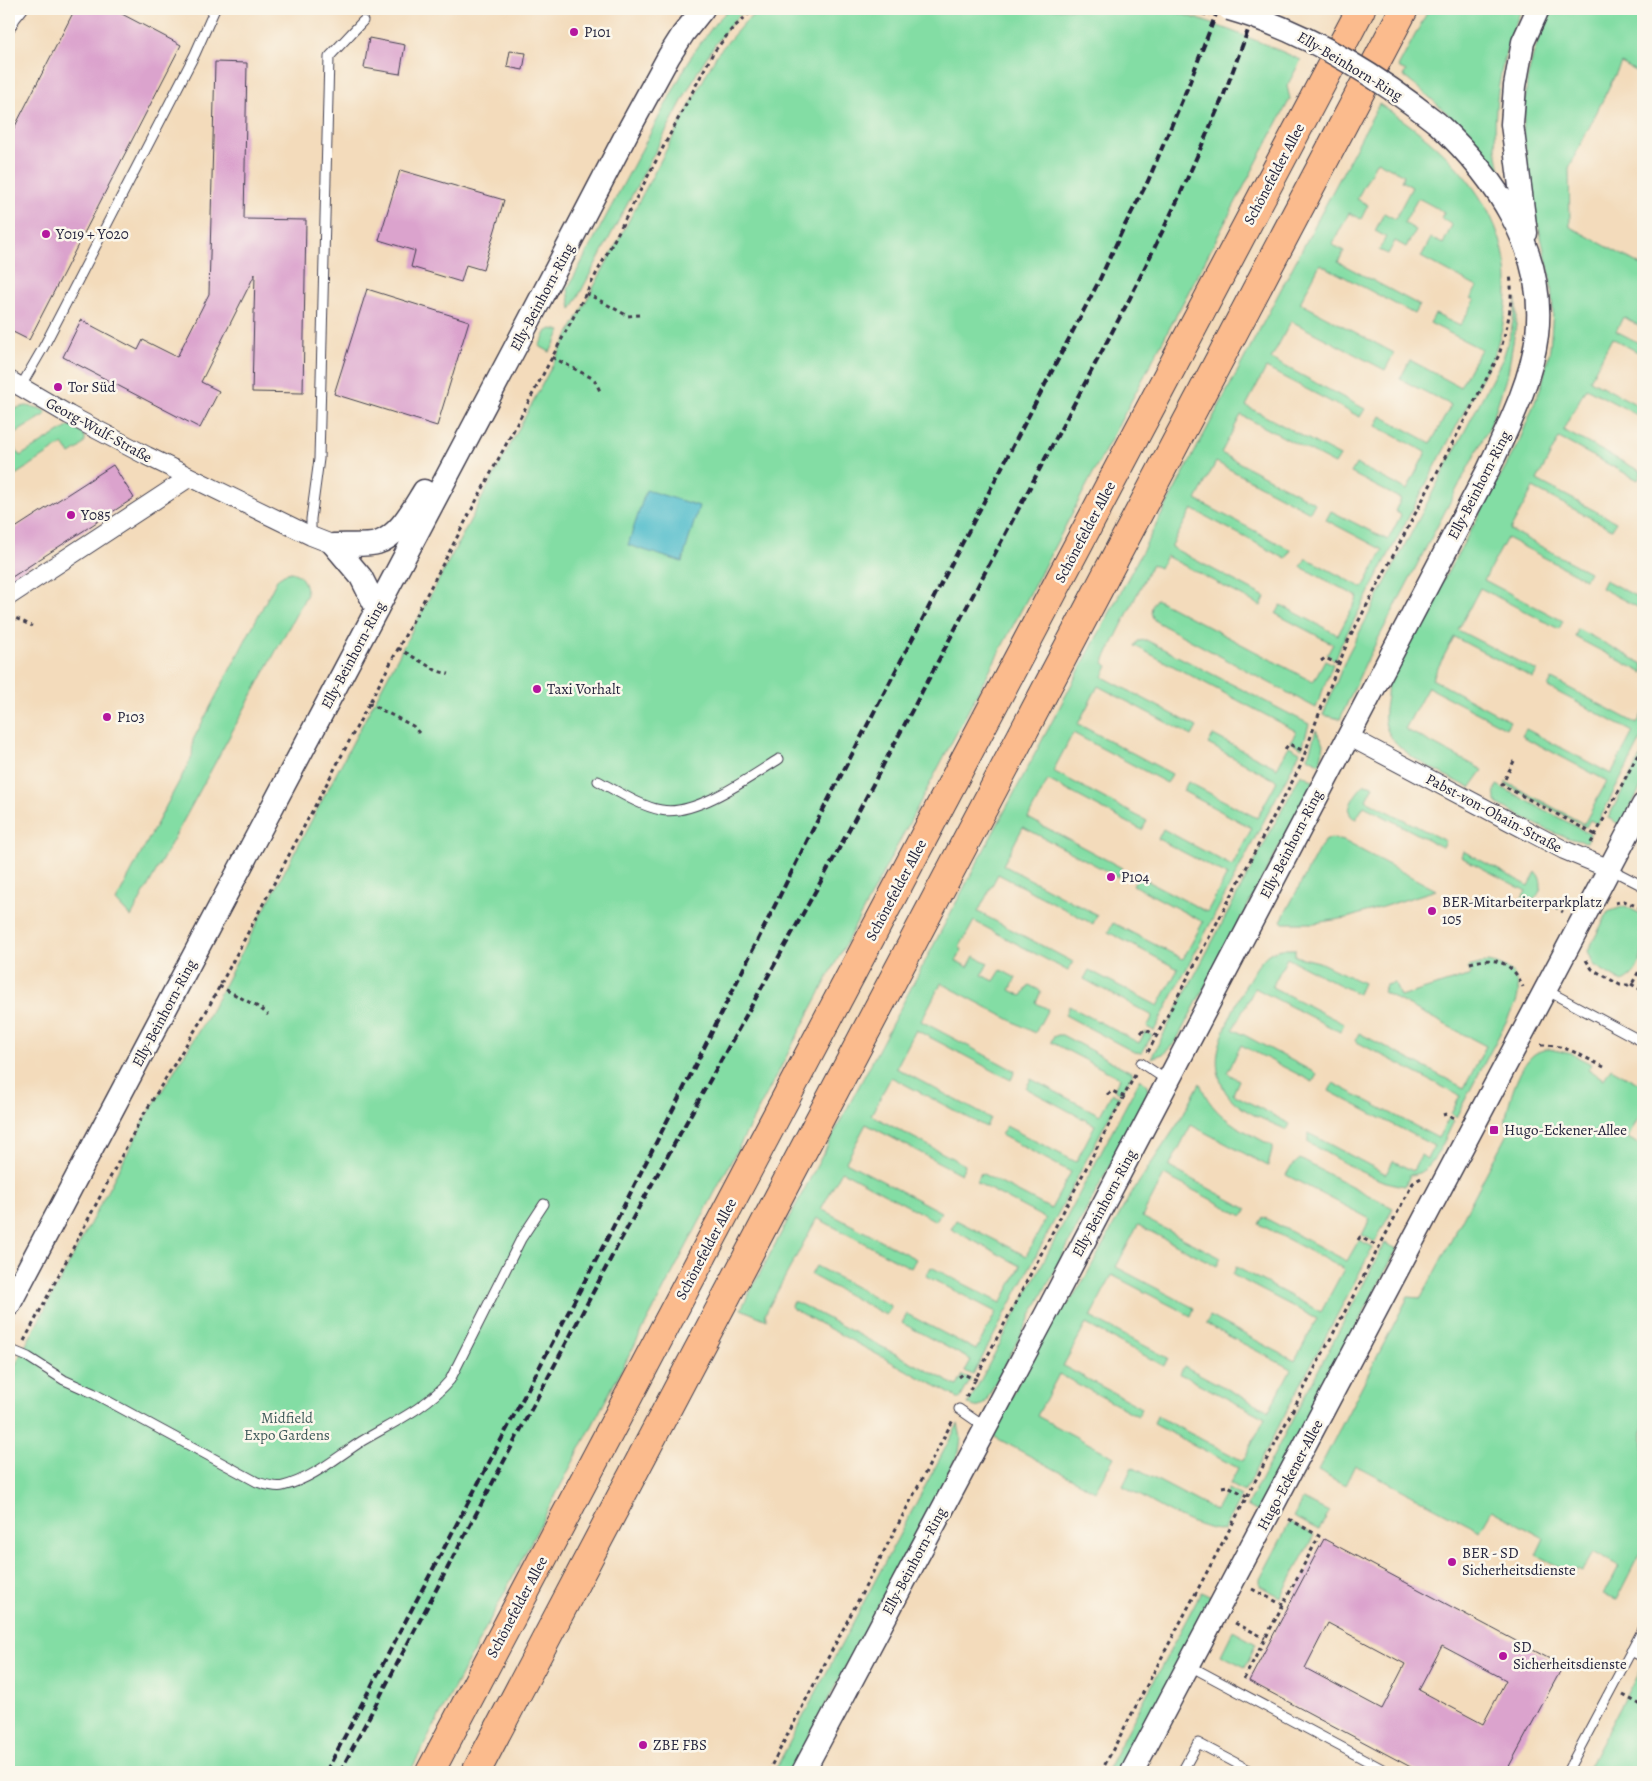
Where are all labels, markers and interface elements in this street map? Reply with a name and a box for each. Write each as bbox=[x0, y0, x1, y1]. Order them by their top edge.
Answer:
place label: P101 bbox=[584, 22, 611, 42]
marker: P101 bbox=[568, 26, 580, 38]
street label: Elly-Beinhorn-Ring bbox=[1294, 27, 1407, 106]
street label: Schönefelder Allee bbox=[1239, 120, 1309, 228]
place label: Y019 + Y020 bbox=[55, 224, 129, 244]
marker: Y019 + Y020 bbox=[40, 228, 52, 240]
street label: Elly-Beinhorn-Ring bbox=[505, 239, 579, 354]
place label: Tor Süd bbox=[68, 377, 117, 397]
marker: Tor Süd bbox=[52, 381, 64, 393]
street label: Georg-Wulf-Straße bbox=[42, 393, 156, 468]
street label: Elly-Beinhorn-Ring bbox=[1443, 427, 1515, 543]
street label: Schönefelder Allee bbox=[1050, 478, 1120, 586]
place label: Y085 bbox=[80, 505, 111, 525]
marker: Y085 bbox=[65, 509, 77, 521]
street label: Elly-Beinhorn-Ring bbox=[316, 597, 390, 712]
place label: Taxi Vorhalt bbox=[547, 679, 621, 699]
marker: Taxi Vorhalt bbox=[531, 683, 543, 695]
place label: P103 bbox=[117, 707, 145, 727]
marker: P103 bbox=[101, 711, 113, 723]
street label: Pabst-von-Ohain-Straße bbox=[1422, 769, 1566, 857]
street label: Elly-Beinhorn-Ring bbox=[1255, 786, 1327, 902]
street label: Schönefelder Allee bbox=[861, 836, 931, 944]
place label: P104 bbox=[1121, 867, 1149, 887]
marker: P104 bbox=[1105, 871, 1117, 883]
place label: BER-Mitarbeiterparkplatz 105 bbox=[1442, 892, 1602, 929]
marker: BER-Mitarbeiterparkplatz 105 bbox=[1426, 905, 1438, 917]
street label: Elly-Beinhorn-Ring bbox=[127, 955, 201, 1070]
place label: Hugo-Eckener-Allee bbox=[1504, 1120, 1627, 1140]
marker: Hugo-Eckener-Allee bbox=[1488, 1124, 1500, 1136]
street label: Elly-Beinhorn-Ring bbox=[1067, 1145, 1141, 1260]
street label: Schönefelder Allee bbox=[671, 1195, 741, 1303]
park label: Midfield Expo Gardens bbox=[244, 1408, 330, 1445]
street label: Hugo-Eckener-Allee bbox=[1252, 1416, 1328, 1534]
street label: Elly-Beinhorn-Ring bbox=[877, 1503, 951, 1618]
place label: BER - SD Sicherheitsdienste bbox=[1462, 1543, 1576, 1580]
street label: Schönefelder Allee bbox=[482, 1553, 552, 1661]
marker: BER - SD Sicherheitsdienste bbox=[1446, 1556, 1458, 1568]
place label: SD Sicherheitsdienste bbox=[1513, 1637, 1627, 1674]
marker: SD Sicherheitsdienste bbox=[1497, 1650, 1509, 1662]
place label: ZBE FBS bbox=[653, 1735, 707, 1755]
marker: ZBE FBS bbox=[637, 1739, 649, 1751]

